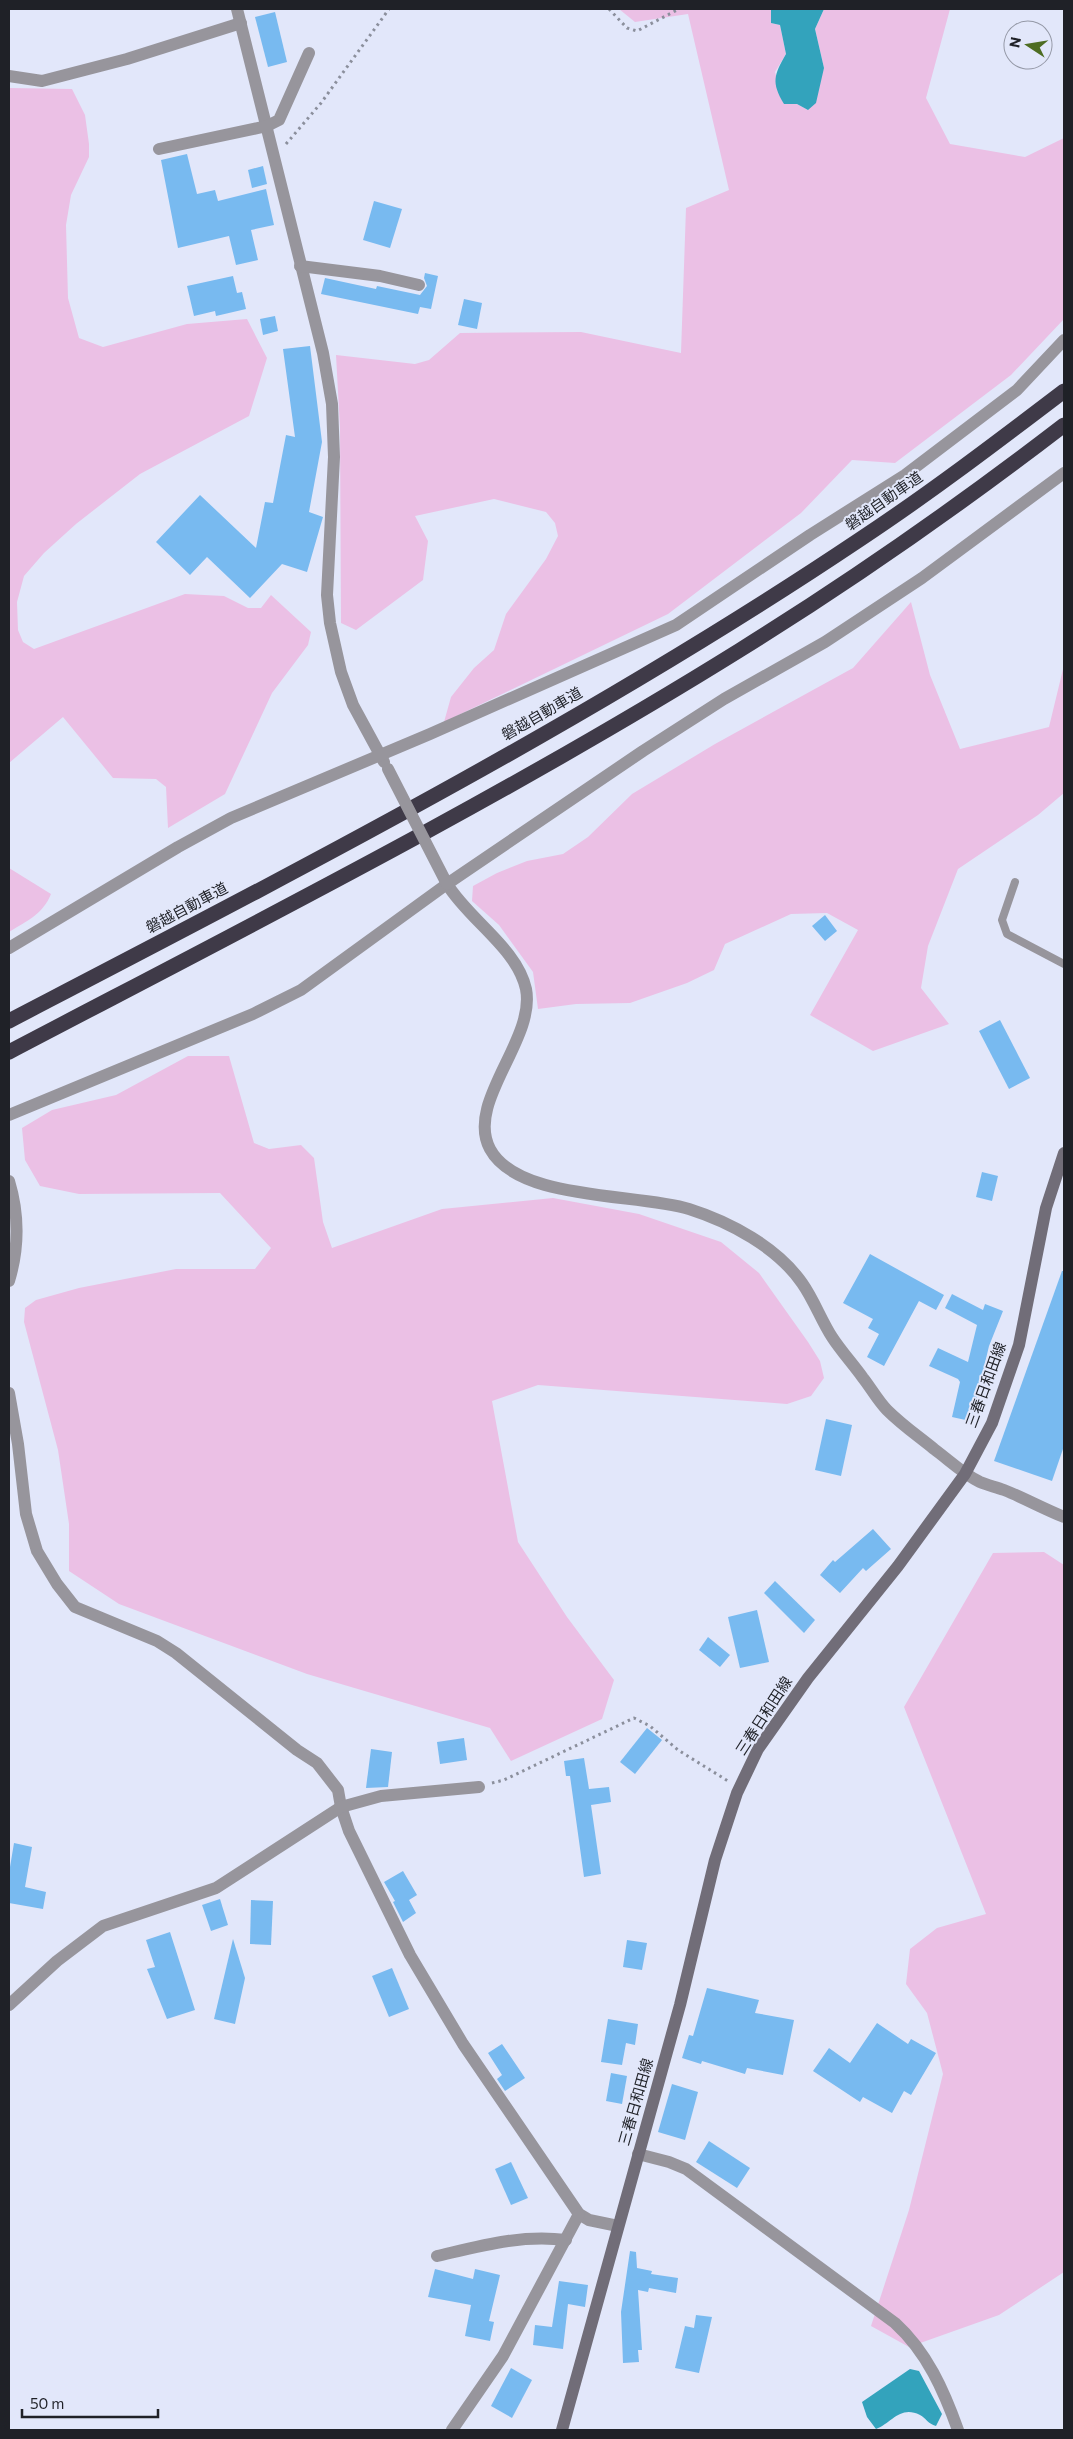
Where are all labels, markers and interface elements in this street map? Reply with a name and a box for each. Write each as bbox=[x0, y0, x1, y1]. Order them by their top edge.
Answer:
north arrow bbox=[1003, 20, 1053, 70]
text: N bbox=[1005, 35, 1024, 49]
street label: 磐越自動車道 bbox=[841, 467, 925, 533]
street label: 磐越自動車道 bbox=[498, 683, 585, 743]
street label: 磐越自動車道 bbox=[143, 878, 230, 936]
street label: 三春日和田線 bbox=[961, 1339, 1009, 1430]
street label: 三春日和田線 bbox=[731, 1673, 795, 1758]
street label: 三春日和田線 bbox=[614, 2056, 656, 2147]
scale bar bbox=[22, 2386, 159, 2418]
text: 50 m bbox=[30, 2394, 64, 2412]

